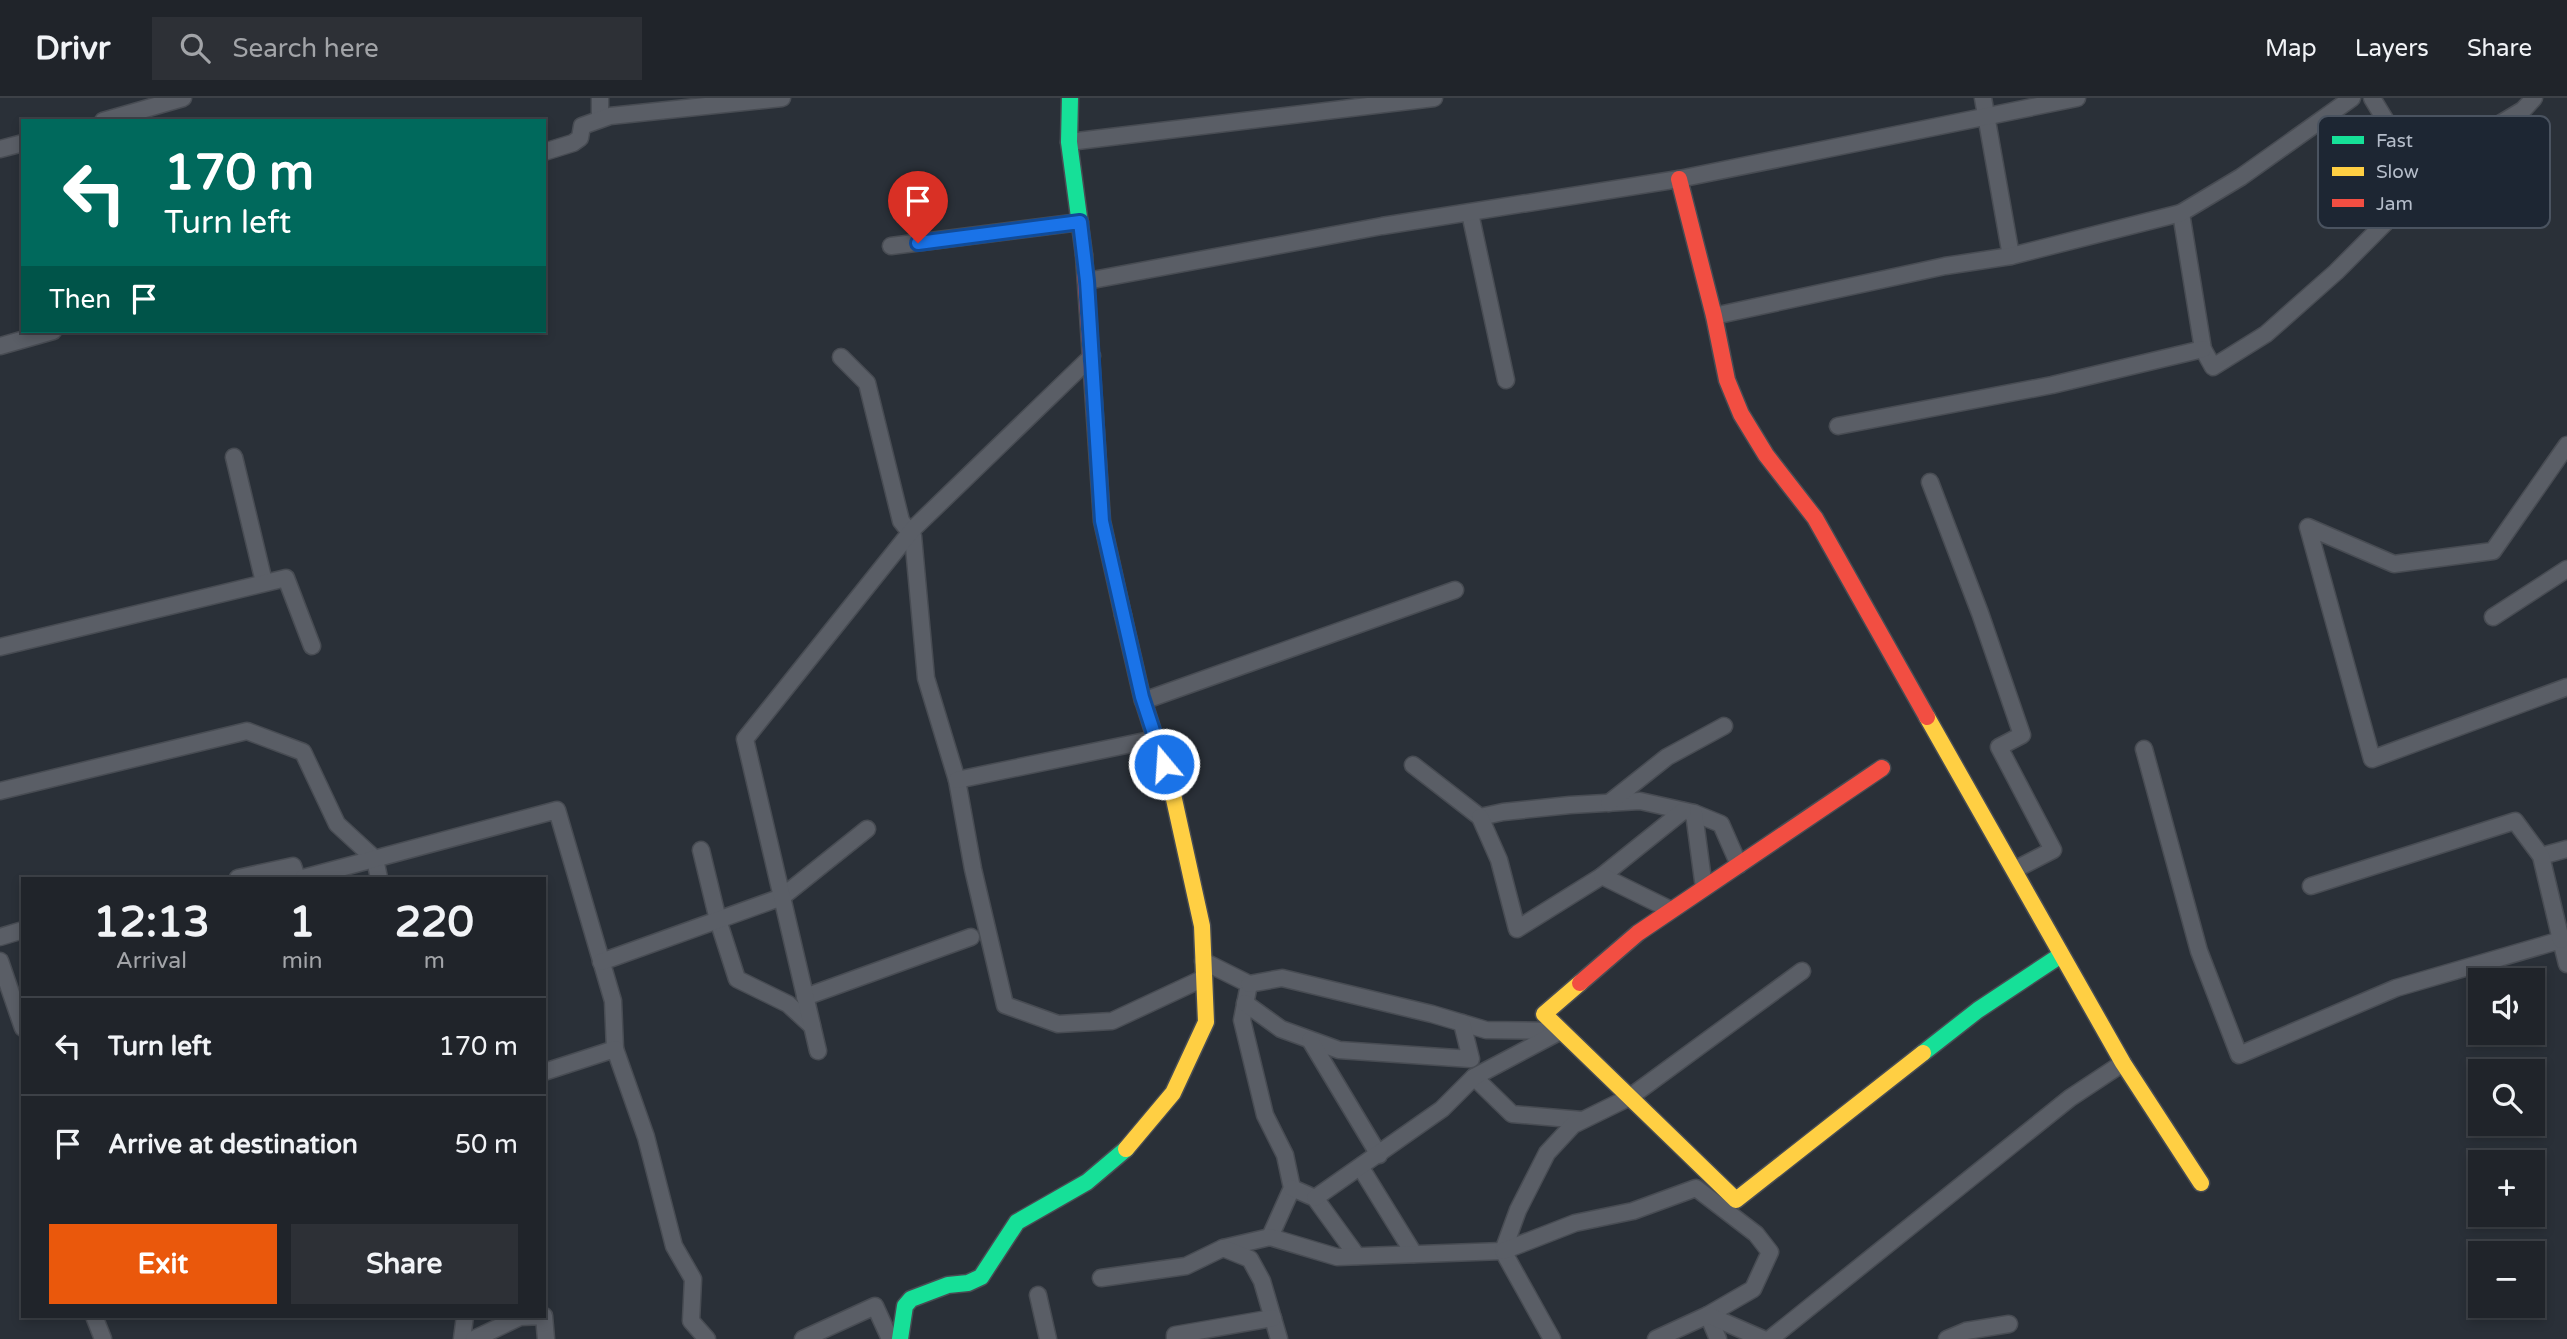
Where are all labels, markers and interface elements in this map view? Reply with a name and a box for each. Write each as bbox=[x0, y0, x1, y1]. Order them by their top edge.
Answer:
search box bbox=[152, 17, 642, 80]
text: Drivr bbox=[35, 29, 110, 68]
icon: search bbox=[176, 29, 214, 67]
text: Search here bbox=[232, 33, 379, 64]
text: Map bbox=[2265, 34, 2317, 63]
text: Layers bbox=[2355, 34, 2429, 63]
text: Share bbox=[2467, 34, 2532, 63]
legend bbox=[2318, 116, 2550, 228]
text: Fast bbox=[2376, 130, 2413, 152]
text: 170 m bbox=[164, 144, 314, 203]
icon: left bbox=[49, 147, 140, 238]
text: Slow bbox=[2376, 161, 2419, 183]
pin bbox=[888, 171, 948, 243]
icon: arrive bbox=[899, 182, 937, 220]
text: Jam bbox=[2376, 193, 2413, 215]
text: Turn left bbox=[164, 204, 291, 242]
icon: arrive bbox=[125, 280, 163, 318]
text: Then bbox=[49, 284, 111, 315]
position arrow bbox=[1127, 727, 1201, 801]
text: 12:13 bbox=[93, 897, 210, 948]
text: 1 bbox=[289, 897, 315, 948]
text: 220 bbox=[395, 897, 474, 948]
text: Arrival bbox=[116, 947, 187, 975]
text: min bbox=[282, 947, 323, 975]
text: m bbox=[424, 947, 445, 975]
map controls bbox=[2468, 968, 2545, 1318]
button: sound bbox=[2468, 968, 2545, 1045]
icon: left bbox=[49, 1027, 87, 1065]
text: Turn left bbox=[108, 1031, 211, 1062]
text: 170 m bbox=[438, 1031, 518, 1062]
button: search bbox=[2468, 1059, 2545, 1136]
icon: arrive bbox=[49, 1125, 87, 1163]
text: Arrive at destination bbox=[108, 1129, 358, 1160]
text: 50 m bbox=[455, 1129, 518, 1160]
button: + bbox=[2468, 1150, 2545, 1227]
button: Exit bbox=[49, 1224, 277, 1304]
button: Share bbox=[291, 1224, 518, 1304]
button: − bbox=[2468, 1241, 2545, 1318]

